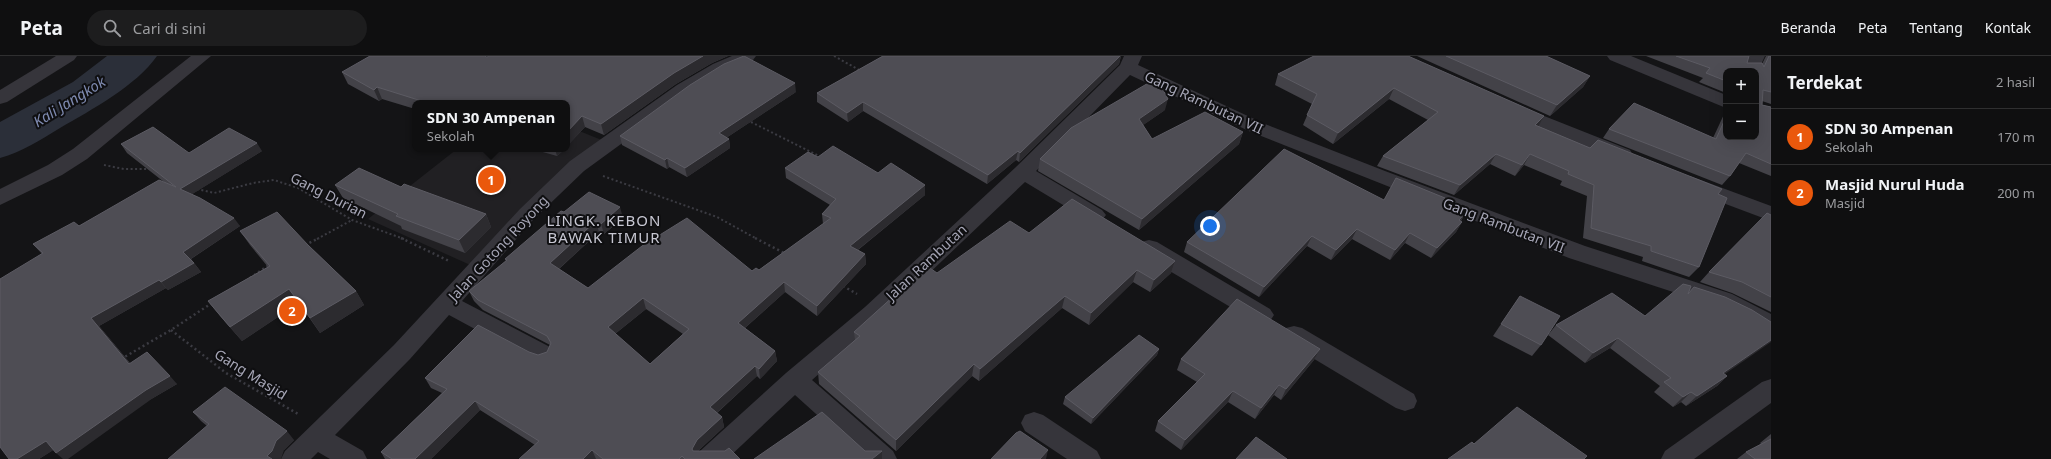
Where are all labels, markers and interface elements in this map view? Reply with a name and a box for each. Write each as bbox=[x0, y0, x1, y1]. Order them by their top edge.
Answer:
search box bbox=[87, 10, 367, 46]
text: Peta bbox=[20, 15, 63, 41]
icon: search bbox=[101, 17, 123, 39]
text: Cari di sini bbox=[133, 18, 206, 38]
text: Beranda bbox=[1781, 18, 1836, 37]
text: Peta bbox=[1858, 18, 1887, 37]
text: Tentang bbox=[1909, 18, 1963, 37]
text: Kontak bbox=[1985, 18, 2031, 37]
street label: Gang Rambutan VII bbox=[1142, 66, 1267, 138]
map controls bbox=[1723, 68, 1759, 140]
button: + bbox=[1723, 68, 1759, 104]
water label: Kali Jangkok bbox=[29, 71, 109, 131]
text: Terdekat bbox=[1787, 71, 1862, 94]
text: 2 hasil bbox=[1996, 73, 2035, 91]
popup bbox=[412, 100, 570, 152]
button: − bbox=[1723, 104, 1759, 140]
text: SDN 30 Ampenan bbox=[427, 107, 555, 127]
text: SDN 30 Ampenan bbox=[1825, 118, 1953, 138]
text: Sekolah bbox=[427, 127, 475, 145]
text: 1 bbox=[1796, 128, 1804, 146]
text: 170 m bbox=[1997, 128, 2035, 146]
text: Sekolah bbox=[1825, 138, 1873, 156]
pin: 1 bbox=[478, 165, 504, 195]
street label: Gang Durian bbox=[287, 168, 371, 222]
text: Masjid Nurul Huda bbox=[1825, 174, 1964, 194]
text: 2 bbox=[1796, 184, 1804, 202]
text: 200 m bbox=[1997, 184, 2035, 202]
street label: Jalan Gotong Royong bbox=[443, 191, 552, 307]
street label: Gang Rambutan VII bbox=[1440, 193, 1568, 257]
text: Masjid bbox=[1825, 194, 1865, 212]
district label: LINGK. KEBON BAWAK TIMUR bbox=[547, 210, 661, 247]
your location bbox=[1200, 216, 1220, 236]
street label: Jalan Rambutan bbox=[880, 220, 970, 306]
pin: 2 bbox=[279, 296, 305, 326]
street label: Gang Masjid bbox=[211, 344, 291, 404]

